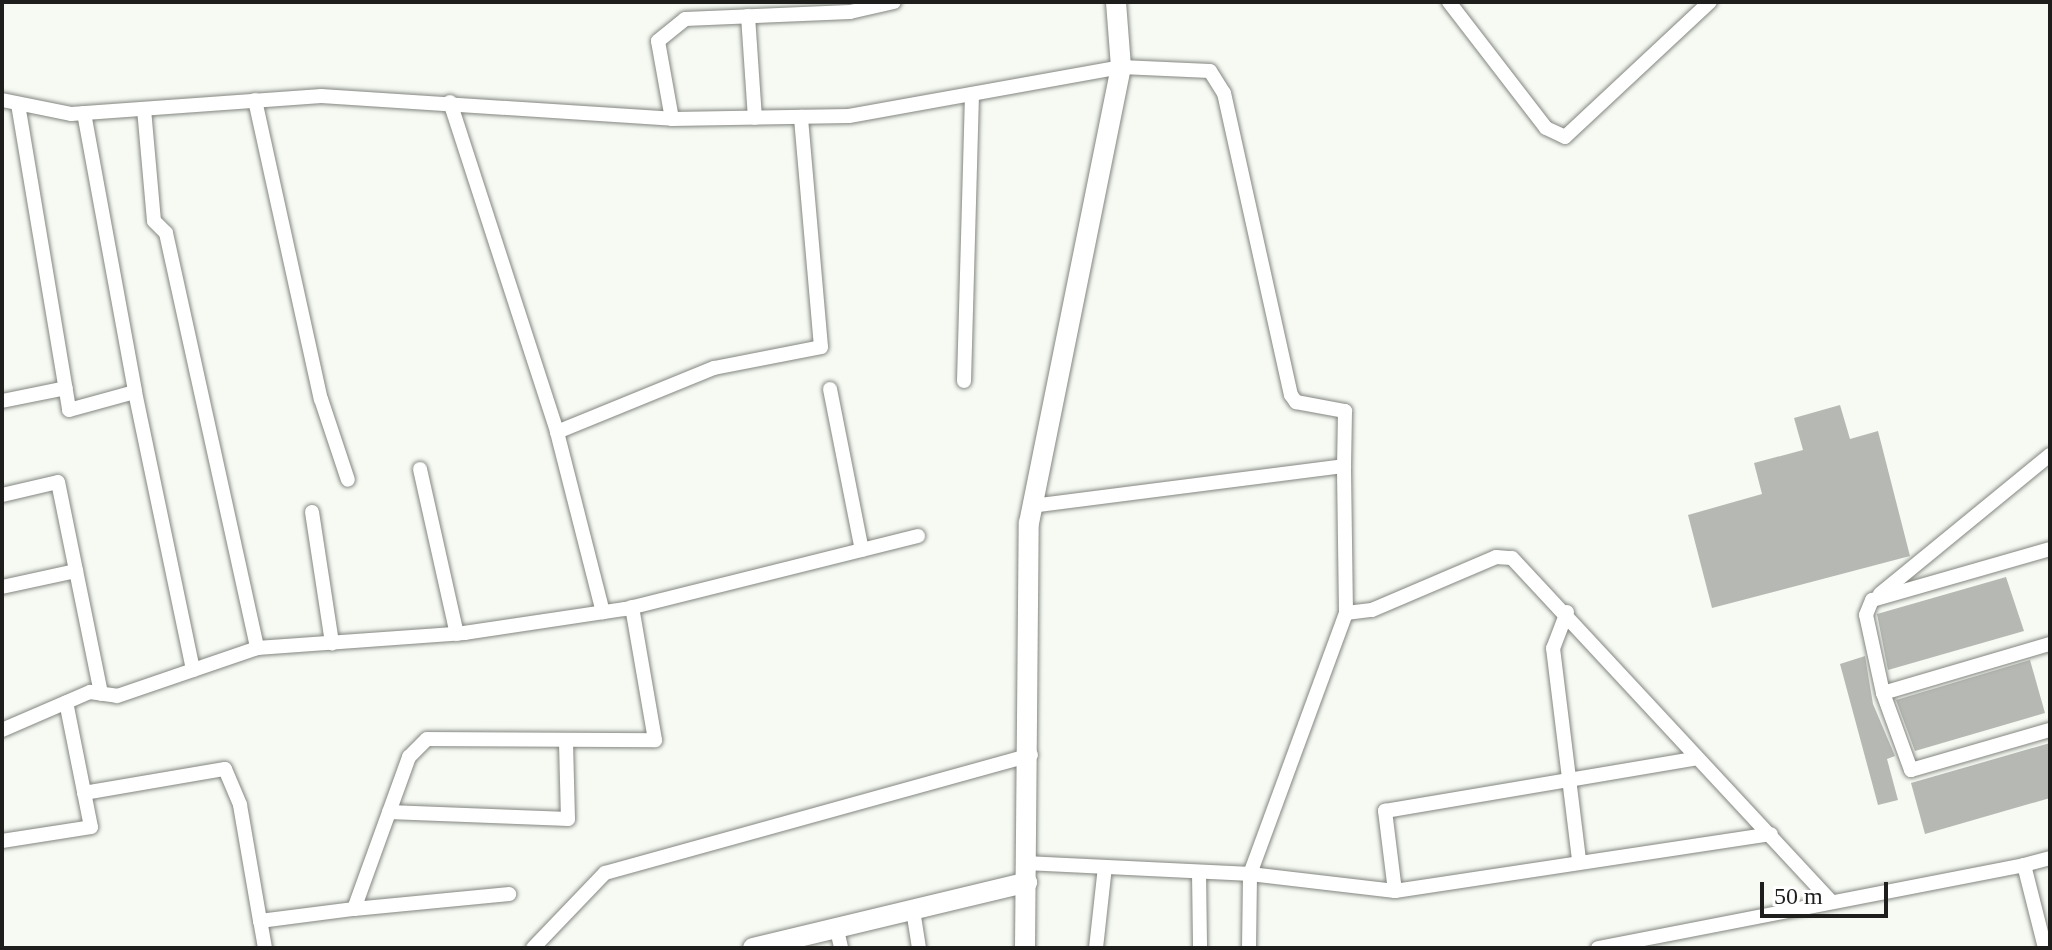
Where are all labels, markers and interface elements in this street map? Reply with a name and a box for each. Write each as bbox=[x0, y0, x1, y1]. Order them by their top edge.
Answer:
scale bar bbox=[1764, 866, 1892, 916]
text: 50 m bbox=[1774, 883, 1823, 909]

